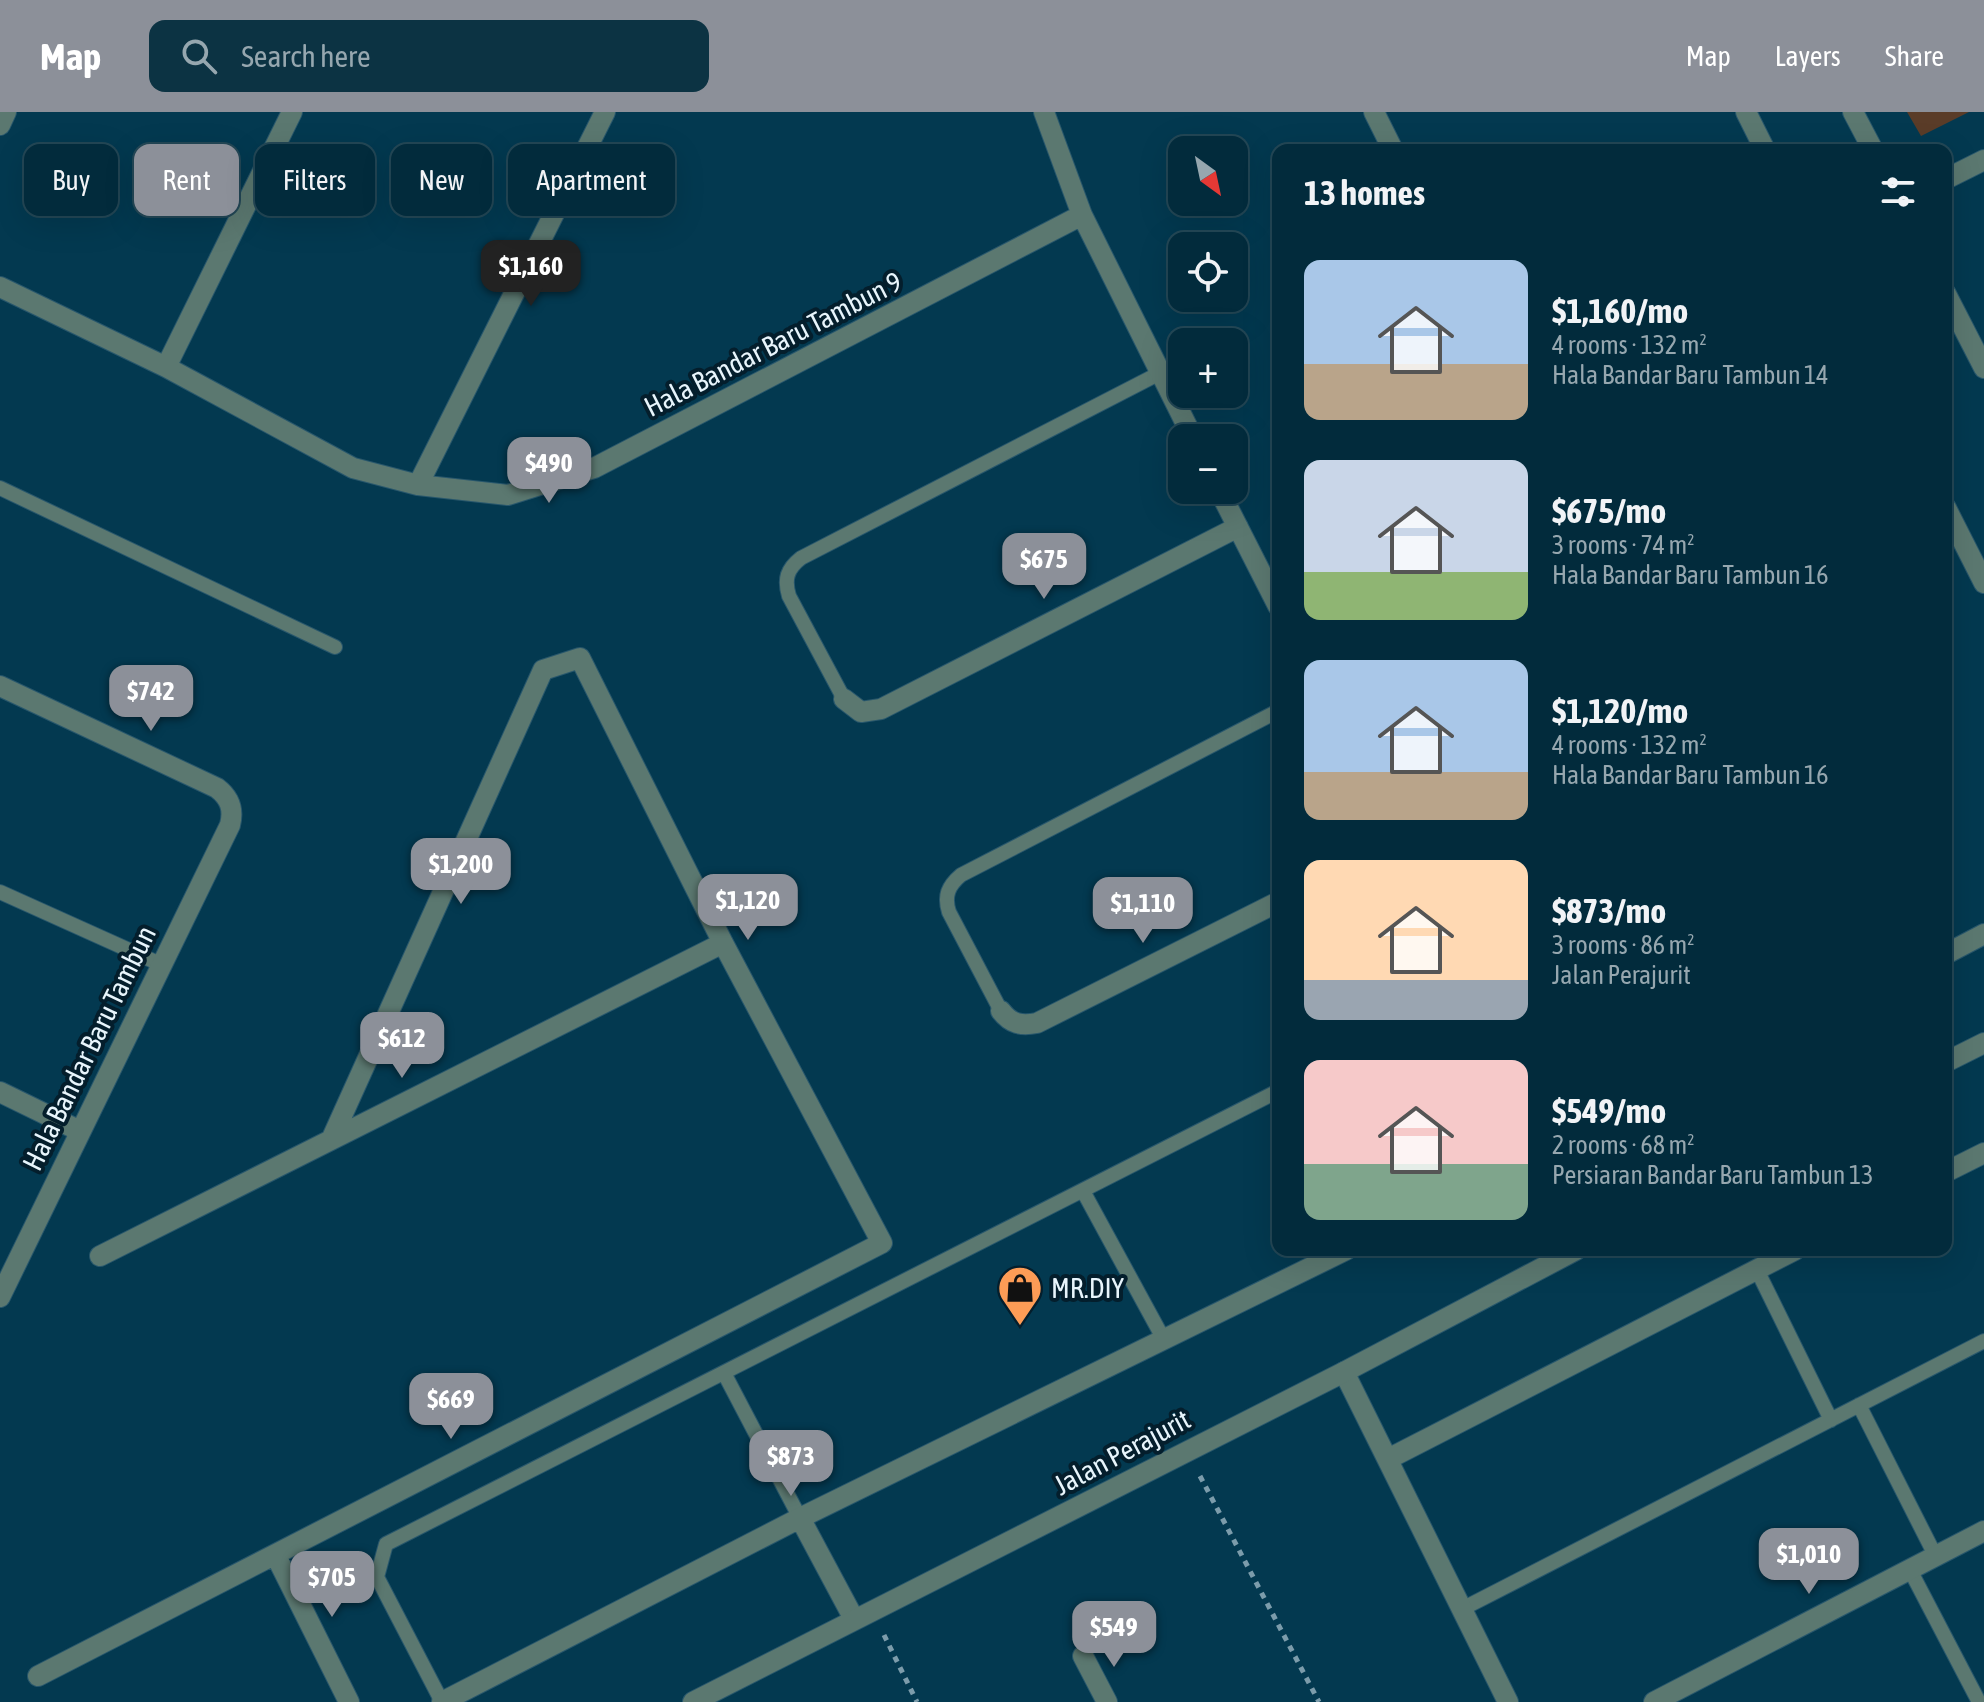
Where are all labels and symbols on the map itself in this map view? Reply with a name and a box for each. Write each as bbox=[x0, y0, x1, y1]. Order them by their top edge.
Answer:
north arrow bbox=[1168, 136, 1248, 216]
pin: $1,160 bbox=[466, 240, 596, 308]
street label: Hala Bandar Baru Tambun 9 bbox=[639, 265, 907, 423]
pin: $490 bbox=[502, 437, 596, 505]
pin: $675 bbox=[997, 533, 1091, 601]
pin: $742 bbox=[104, 665, 198, 733]
pin: $1,200 bbox=[396, 838, 526, 906]
pin: $1,120 bbox=[683, 874, 813, 942]
pin: $1,110 bbox=[1078, 877, 1208, 945]
street label: Hala Bandar Baru Tambun bbox=[16, 921, 162, 1175]
pin: $612 bbox=[355, 1012, 449, 1080]
shop icon: MR.DIY bbox=[996, 1264, 1044, 1327]
place label: MR.DIY bbox=[1051, 1272, 1125, 1304]
pin: $669 bbox=[404, 1373, 498, 1441]
street label: Jalan Perajurit bbox=[1049, 1403, 1195, 1501]
pin: $873 bbox=[744, 1430, 838, 1498]
pin: $1,010 bbox=[1744, 1528, 1874, 1596]
pin: $705 bbox=[285, 1551, 379, 1619]
pin: $549 bbox=[1067, 1601, 1161, 1669]

